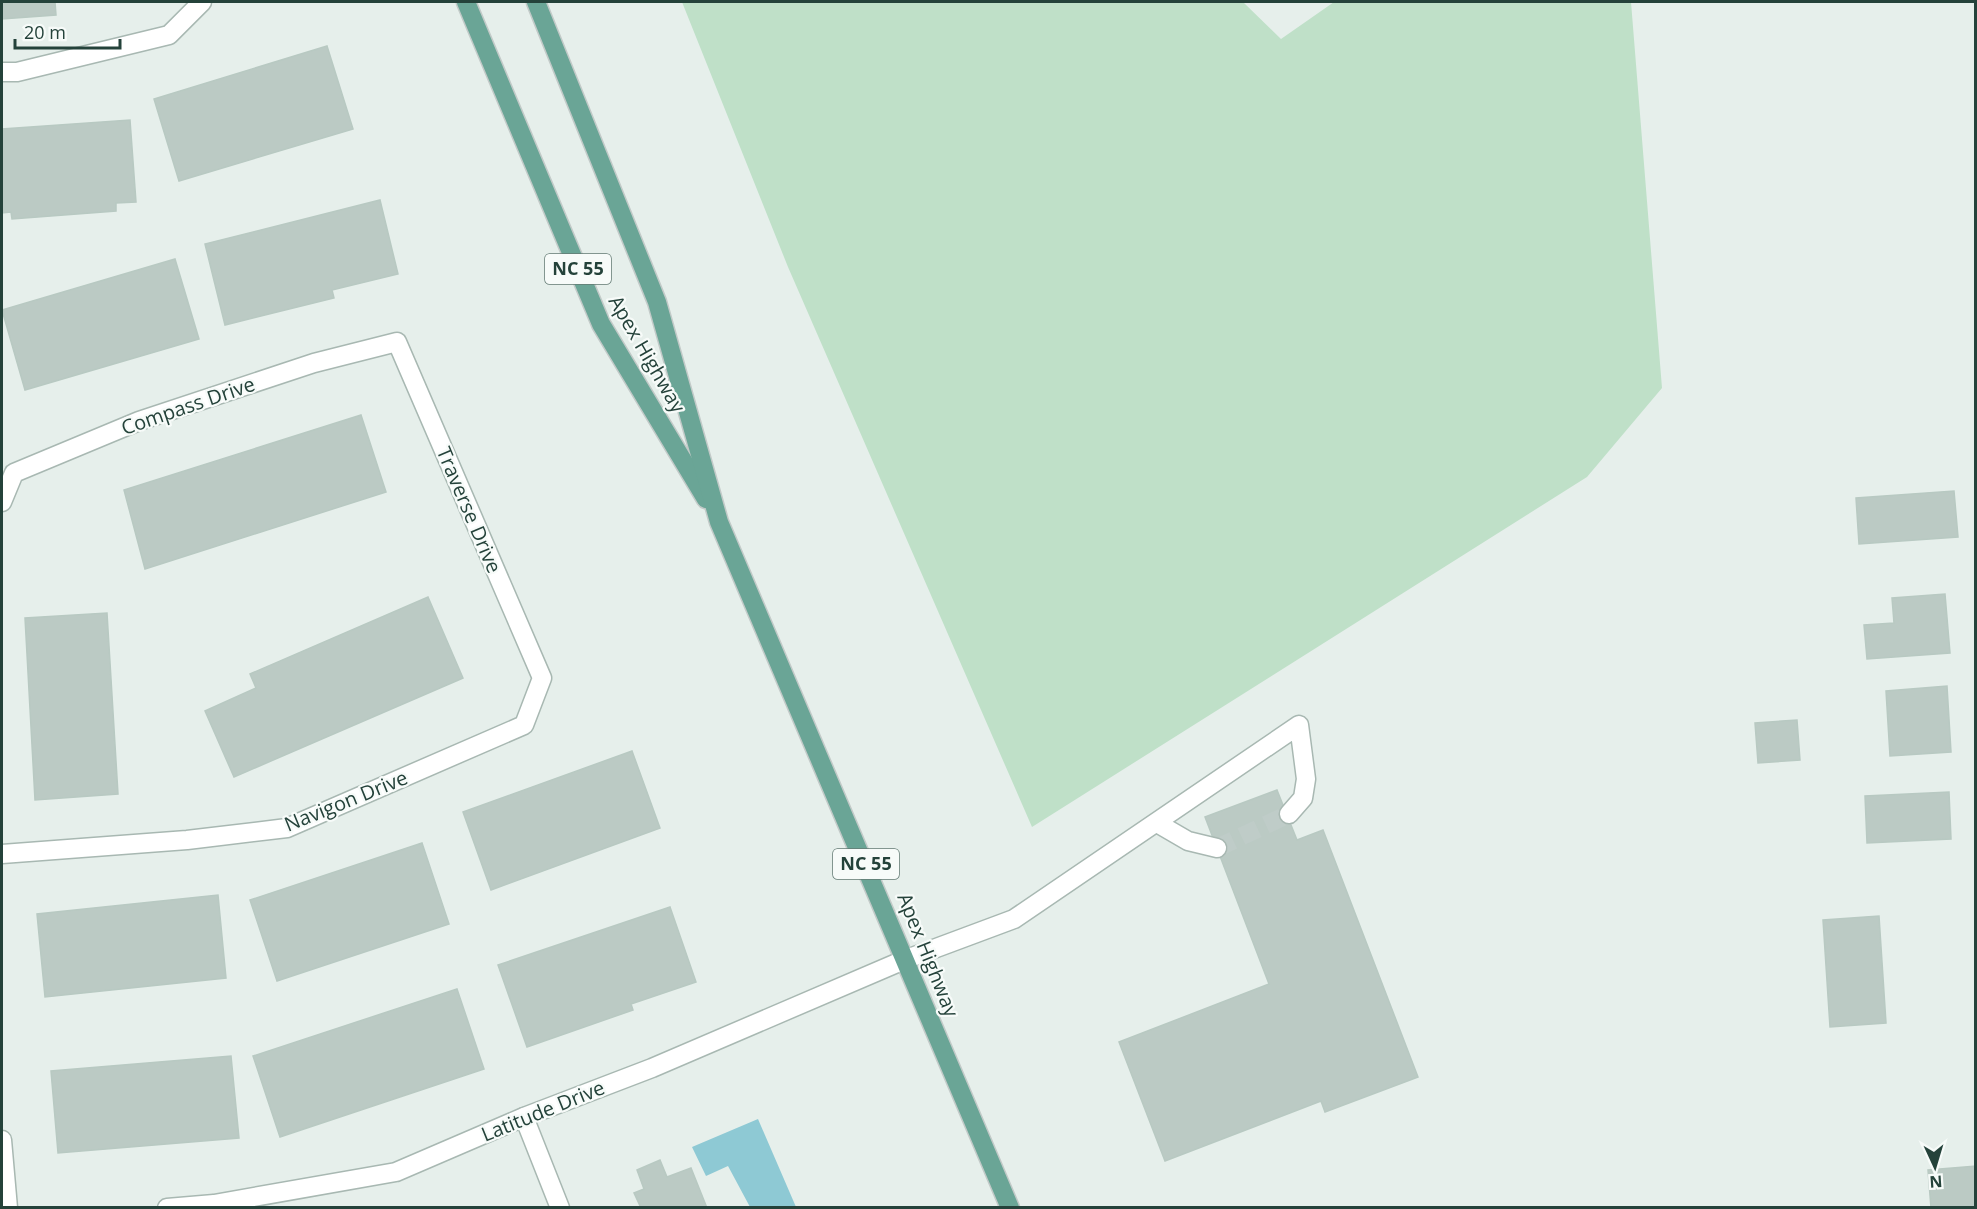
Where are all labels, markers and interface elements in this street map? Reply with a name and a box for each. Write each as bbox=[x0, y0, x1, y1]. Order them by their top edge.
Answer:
scale bar bbox=[15, 12, 120, 50]
text: 20 m bbox=[24, 20, 66, 44]
road number: NC 55 bbox=[545, 254, 611, 284]
street label: Apex Highway bbox=[603, 290, 692, 418]
street label: Compass Drive bbox=[117, 370, 258, 441]
street label: Traverse Drive bbox=[431, 443, 508, 577]
street label: Navigon Drive bbox=[280, 764, 411, 838]
road number: NC 55 bbox=[833, 849, 899, 879]
street label: Apex Highway bbox=[891, 889, 966, 1022]
street label: Latitude Drive bbox=[477, 1074, 608, 1148]
north arrow bbox=[1905, 1137, 1965, 1197]
text: N bbox=[1929, 1171, 1943, 1193]

